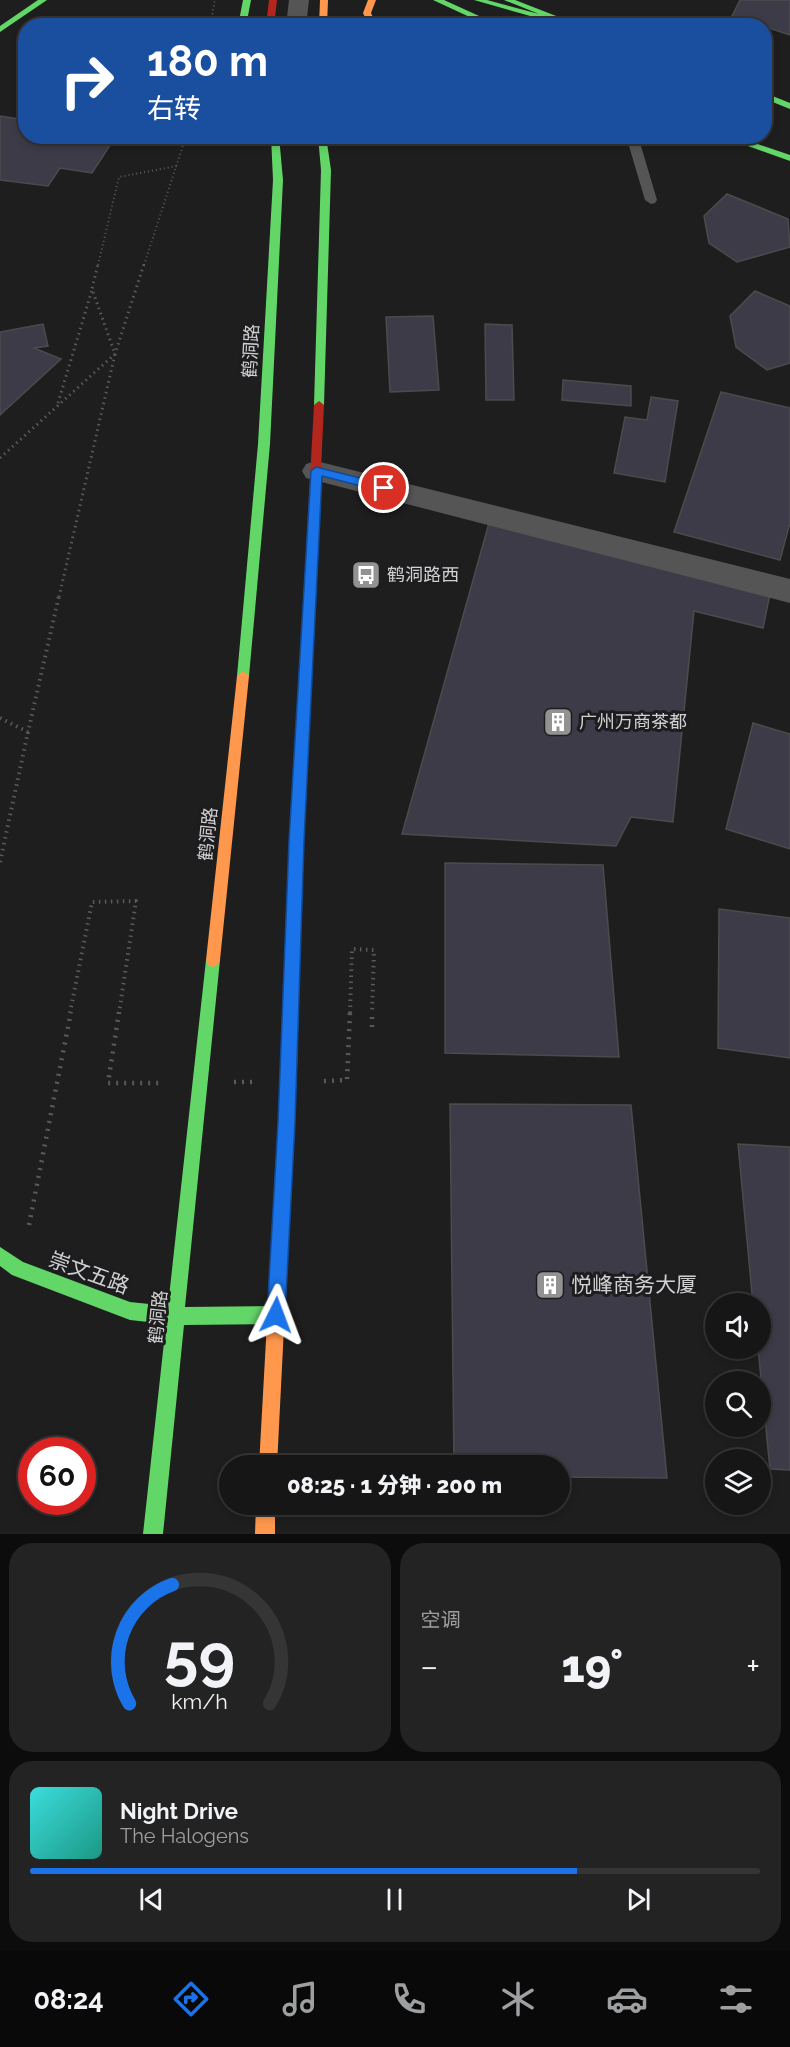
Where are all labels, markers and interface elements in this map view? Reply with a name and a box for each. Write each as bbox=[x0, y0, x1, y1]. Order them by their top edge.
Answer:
text: 180 m bbox=[147, 37, 268, 86]
icon: right bbox=[48, 42, 126, 120]
text: 右转 bbox=[147, 93, 201, 124]
street label: 鹤洞路 bbox=[239, 323, 262, 378]
pin bbox=[358, 462, 409, 513]
icon: arrive bbox=[367, 471, 400, 504]
bus stop icon: 鹤洞路西 bbox=[350, 559, 382, 591]
place label: 鹤洞路西 bbox=[387, 564, 459, 585]
building icon: 广州万商茶都 bbox=[542, 706, 574, 738]
place label: 广州万商茶都 bbox=[579, 711, 687, 732]
street label: 鹤洞路 bbox=[194, 806, 221, 862]
street label: 崇文五路 bbox=[45, 1246, 133, 1299]
building icon: 悦峰商务大厦 bbox=[534, 1269, 566, 1301]
place label: 悦峰商务大厦 bbox=[571, 1272, 697, 1297]
position arrow bbox=[244, 1283, 308, 1347]
street label: 鹤洞路 bbox=[144, 1289, 171, 1345]
map controls bbox=[705, 1293, 771, 1515]
button: sound bbox=[705, 1293, 771, 1359]
button: search bbox=[705, 1371, 771, 1437]
speed limit sign: 60 bbox=[18, 1437, 96, 1515]
button: layers bbox=[705, 1449, 771, 1515]
text: 08:25 · 1 分钟 · 200 m bbox=[287, 1472, 502, 1498]
text: 空调 bbox=[421, 1608, 461, 1632]
text: 59 bbox=[164, 1619, 235, 1693]
text: 19° bbox=[561, 1640, 623, 1693]
text: − bbox=[421, 1647, 438, 1686]
text: + bbox=[746, 1647, 760, 1686]
text: km/h bbox=[171, 1690, 228, 1715]
text: Night Drive bbox=[120, 1798, 238, 1824]
text: The Halogens bbox=[120, 1824, 249, 1848]
icon: previous bbox=[135, 1883, 168, 1916]
icon: pause bbox=[378, 1883, 411, 1916]
icon: next bbox=[622, 1883, 655, 1916]
icon: directions bbox=[170, 1978, 212, 2020]
icon: music bbox=[279, 1978, 321, 2020]
icon: phone bbox=[388, 1978, 430, 2020]
icon: climate bbox=[497, 1978, 539, 2020]
icon: car bbox=[606, 1978, 648, 2020]
icon: filters bbox=[715, 1978, 757, 2020]
text: 08:24 bbox=[33, 1984, 104, 2015]

